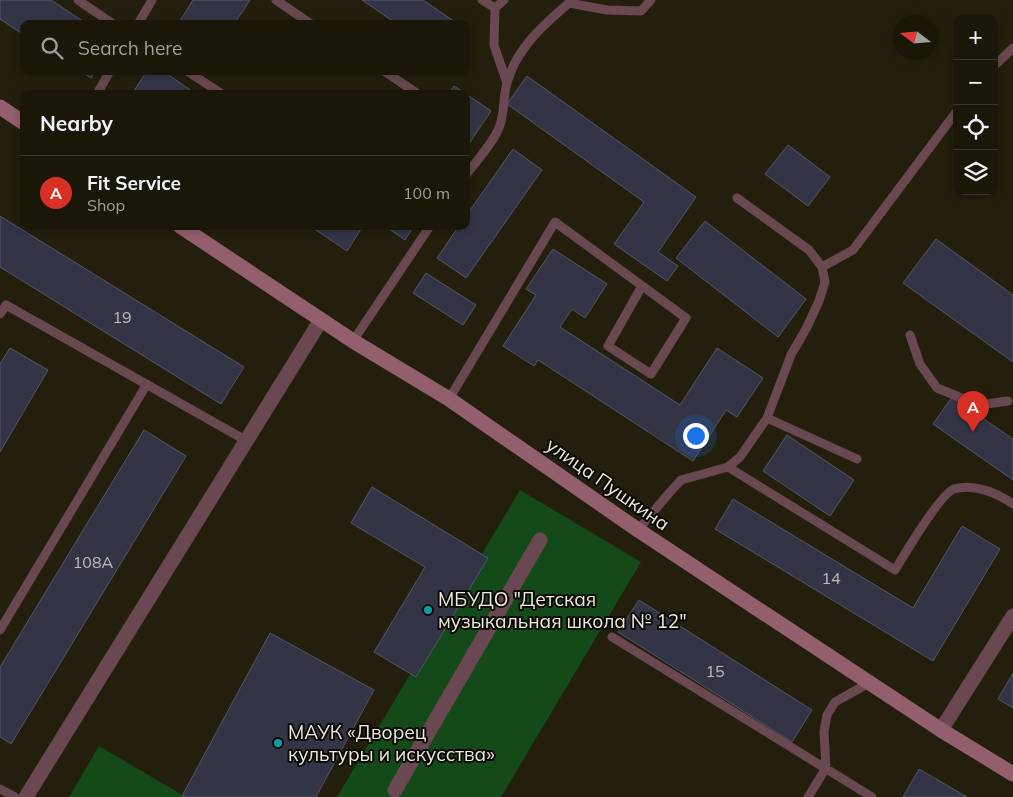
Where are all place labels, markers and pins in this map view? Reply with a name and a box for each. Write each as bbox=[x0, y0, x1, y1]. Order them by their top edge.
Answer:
pin: A bbox=[957, 391, 989, 432]
place label: МБУДО "Детская музыкальная школа № 12" bbox=[438, 587, 687, 633]
marker: МБУДО "Детская музыкальная школа № 12" bbox=[422, 604, 434, 616]
place label: МАУК «Дворец культуры и искусства» bbox=[288, 720, 495, 766]
marker: МАУК «Дворец культуры и искусства» bbox=[272, 737, 284, 749]

